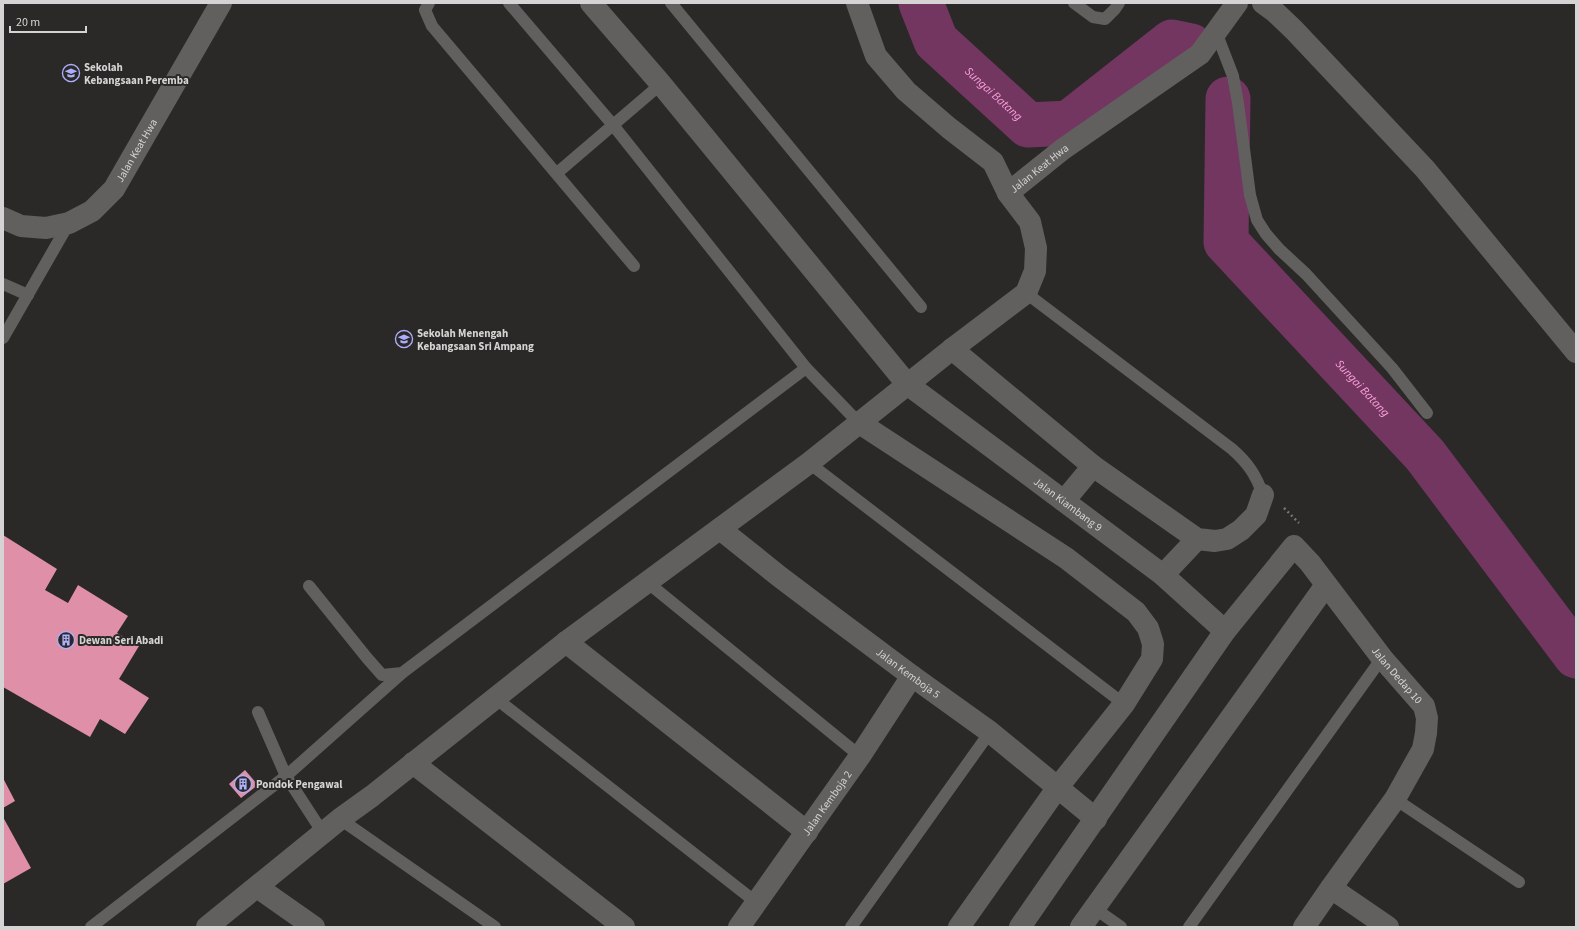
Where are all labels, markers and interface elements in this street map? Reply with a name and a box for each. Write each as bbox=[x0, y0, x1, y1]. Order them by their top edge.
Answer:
scale bar bbox=[10, 8, 86, 34]
text: 20 m bbox=[16, 14, 40, 31]
place label: Sekolah Kebangsaan Peremba bbox=[84, 60, 189, 88]
school or university icon: Sekolah Kebangsaan Peremba bbox=[61, 63, 81, 83]
water label: Sungai Batang bbox=[961, 63, 1026, 125]
street label: Jalan Keat Hwa bbox=[113, 116, 161, 185]
street label: Jalan Keat Hwa bbox=[1007, 140, 1072, 197]
place label: Sekolah Menengah Kebangsaan Sri Ampang bbox=[417, 326, 534, 354]
school or university icon: Sekolah Menengah Kebangsaan Sri Ampang bbox=[394, 329, 414, 349]
water label: Sungai Batang bbox=[1331, 356, 1393, 421]
street label: Jalan Kiambang 9 bbox=[1030, 474, 1105, 535]
building icon: Dewan Seri Abadi bbox=[56, 630, 76, 650]
place label: Dewan Seri Abadi bbox=[79, 633, 163, 648]
street label: Jalan Dedap 10 bbox=[1368, 644, 1426, 707]
street label: Jalan Kemboja 5 bbox=[873, 645, 943, 702]
street label: Jalan Kemboja 2 bbox=[799, 768, 855, 839]
building icon: Pondok Pengawal bbox=[233, 774, 253, 794]
place label: Pondok Pengawal bbox=[256, 777, 343, 792]

